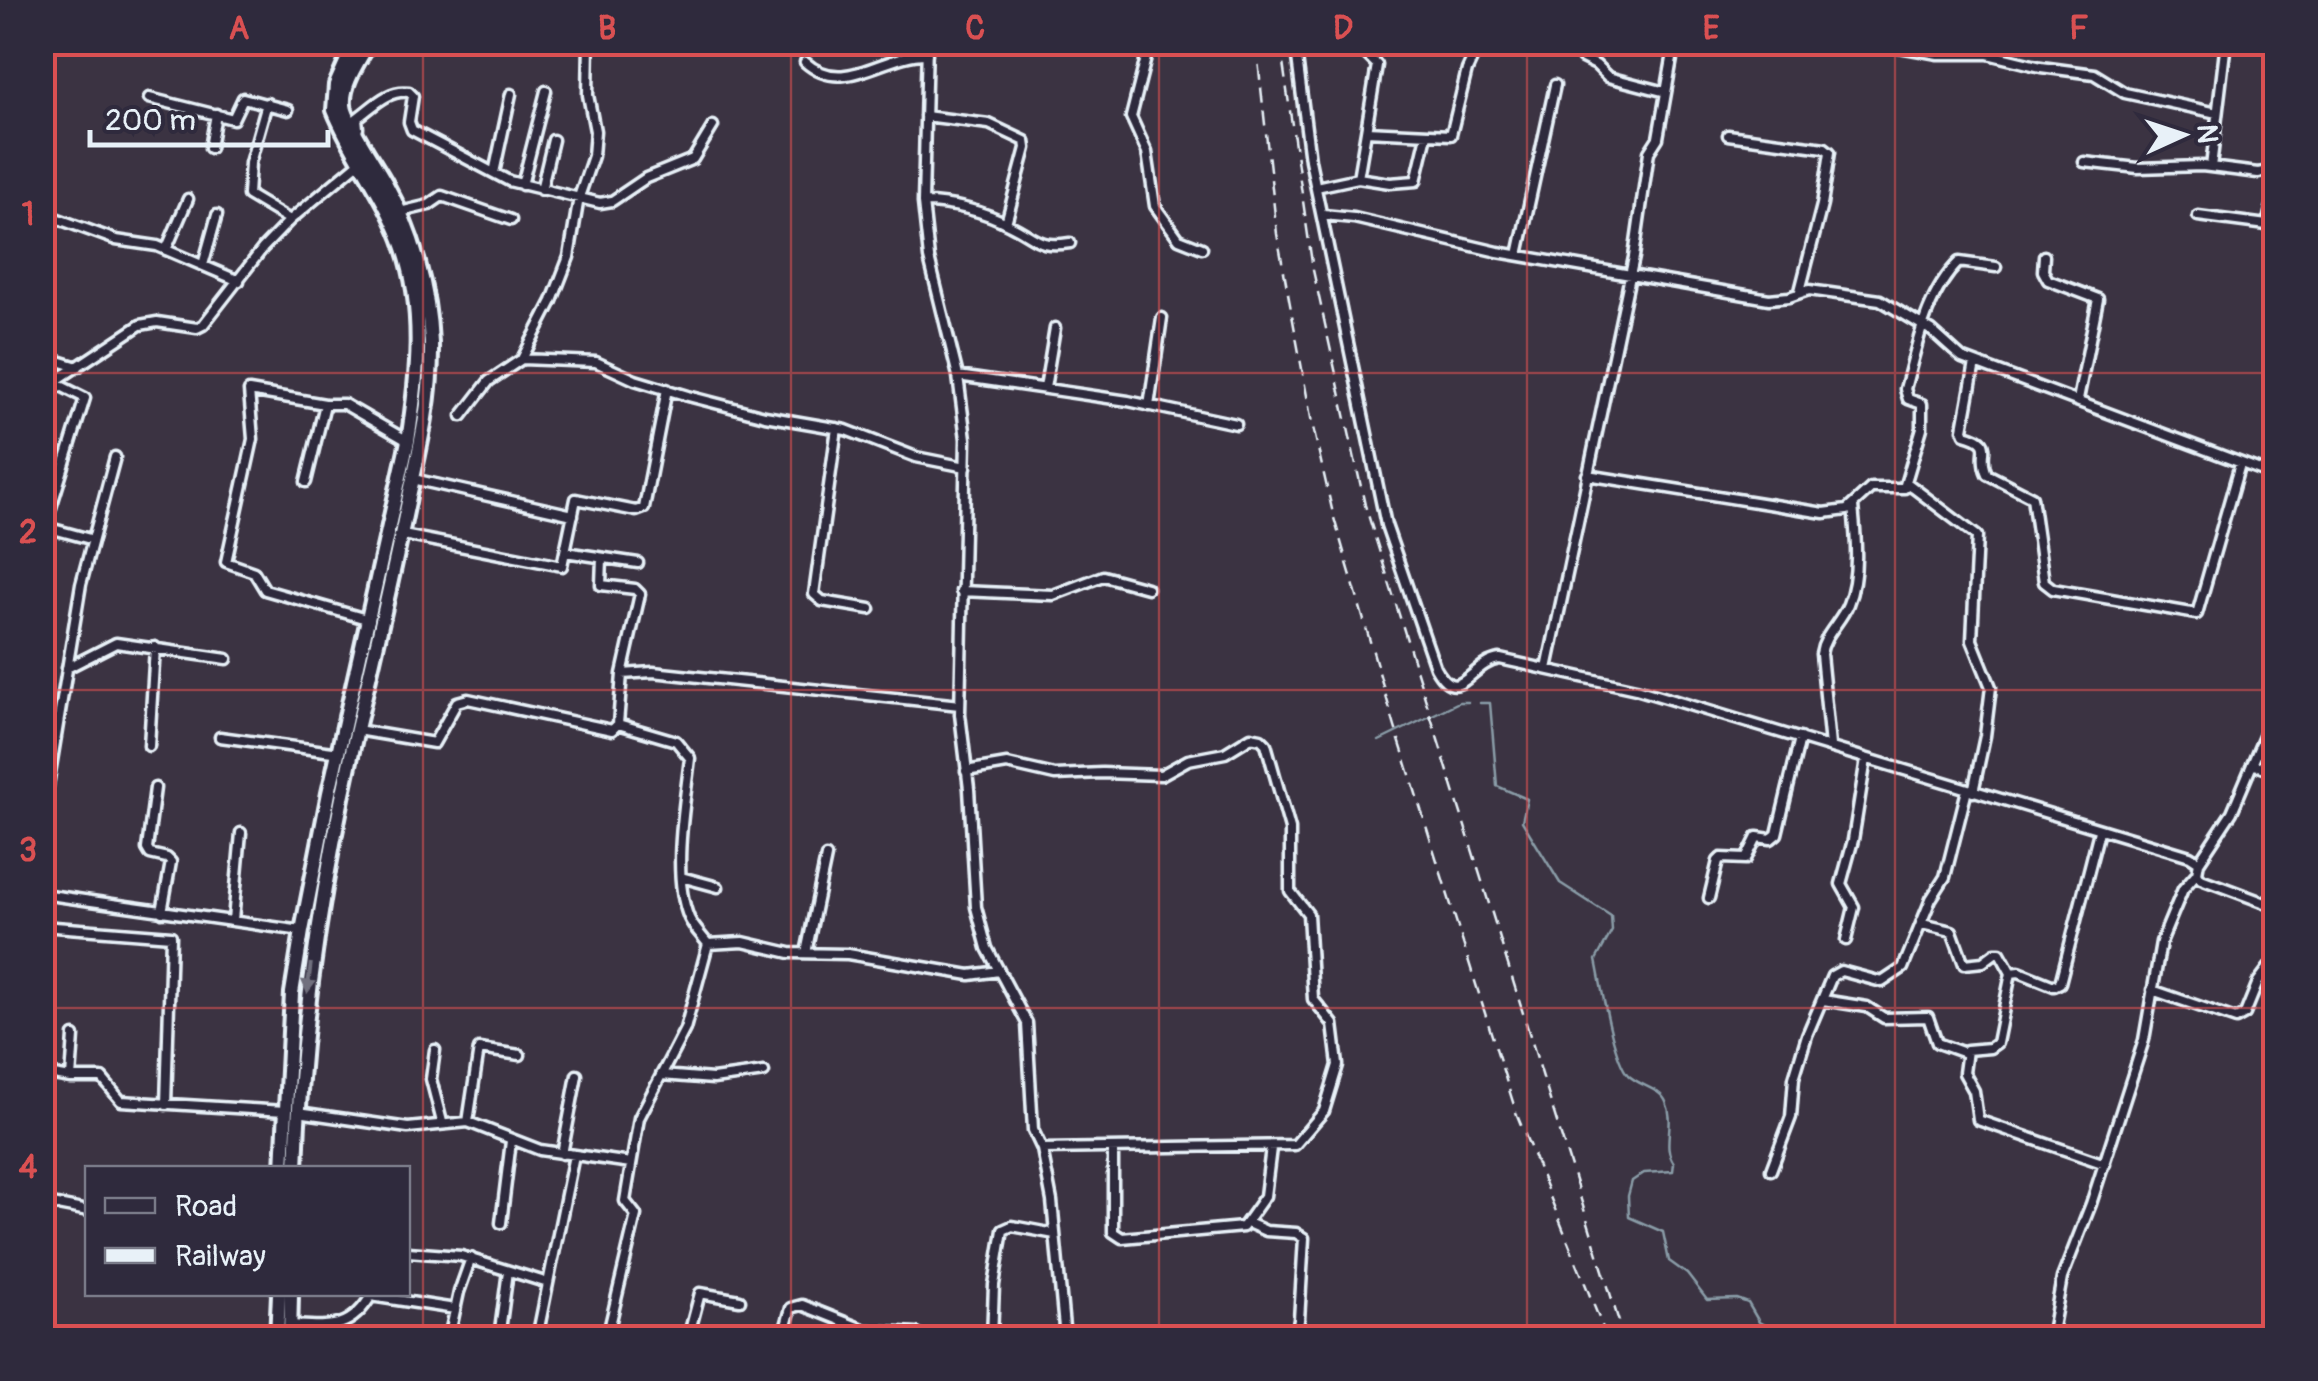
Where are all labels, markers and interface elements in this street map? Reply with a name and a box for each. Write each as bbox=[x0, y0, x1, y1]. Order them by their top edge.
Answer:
text: A bbox=[229, 9, 250, 49]
text: B bbox=[598, 9, 616, 49]
text: C bbox=[965, 9, 985, 49]
text: D bbox=[1333, 9, 1353, 49]
text: E bbox=[1703, 9, 1720, 49]
text: F bbox=[2069, 9, 2089, 49]
scale bar bbox=[90, 85, 328, 147]
north arrow bbox=[2133, 85, 2233, 185]
text: 200 m bbox=[105, 102, 196, 139]
text: N bbox=[2188, 123, 2224, 144]
text: 1 bbox=[22, 195, 34, 235]
text: 2 bbox=[19, 513, 37, 553]
text: 3 bbox=[19, 831, 37, 871]
one-way arrow bbox=[301, 963, 317, 994]
text: 4 bbox=[19, 1148, 38, 1188]
legend bbox=[85, 1166, 410, 1296]
text: Road bbox=[175, 1188, 237, 1225]
text: Railway bbox=[175, 1238, 266, 1275]

